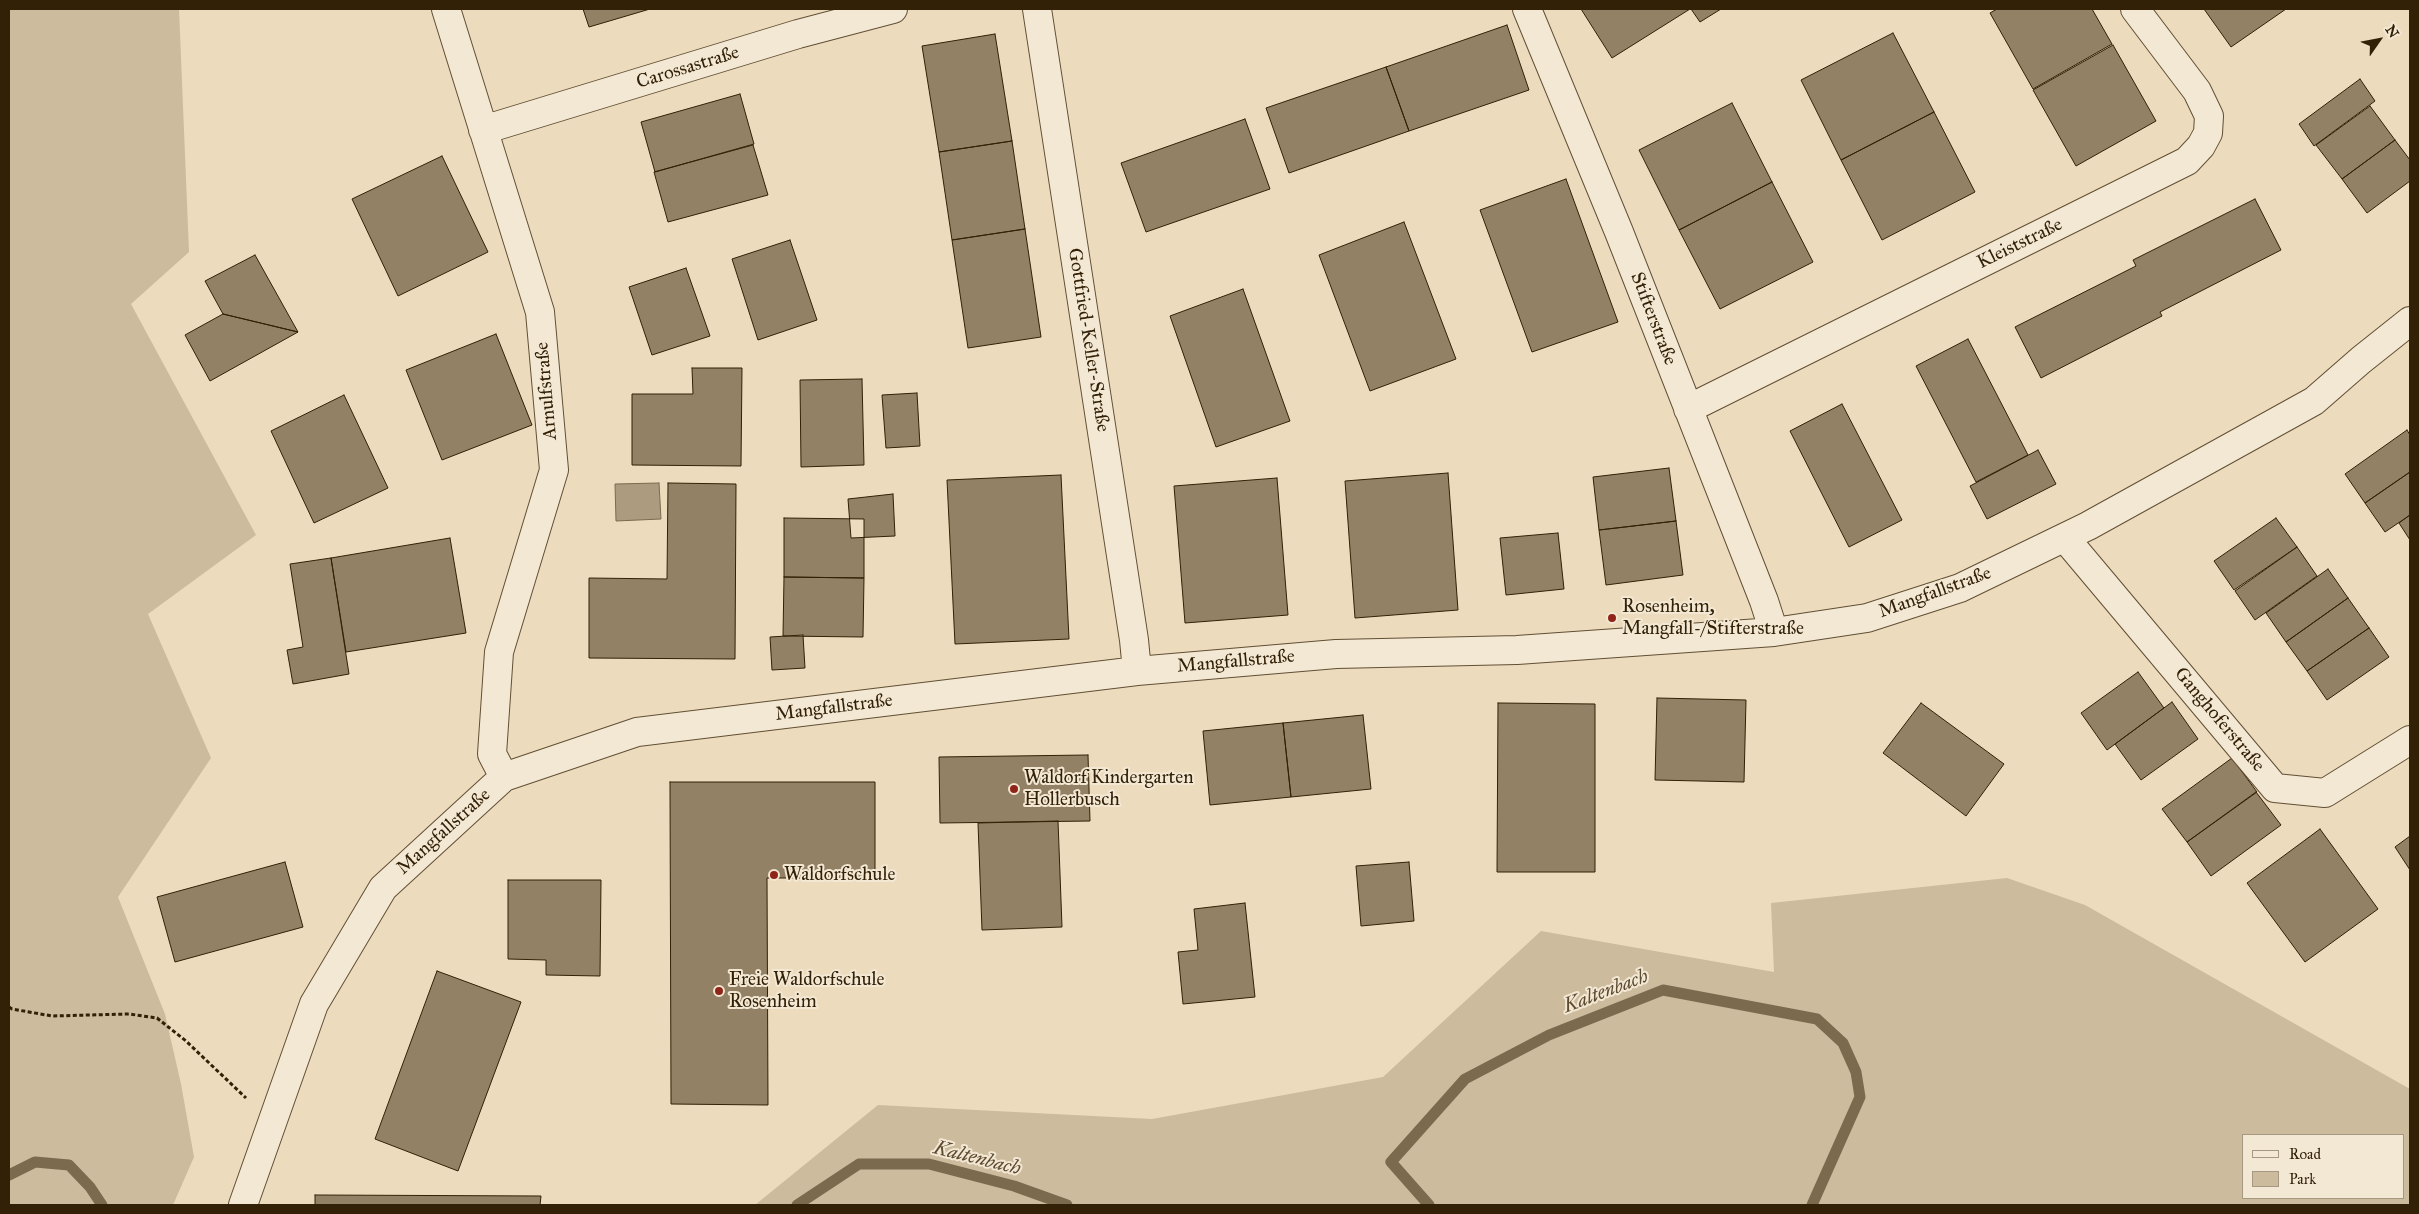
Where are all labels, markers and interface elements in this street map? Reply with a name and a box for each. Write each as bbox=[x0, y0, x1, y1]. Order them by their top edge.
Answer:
north arrow bbox=[2354, 15, 2404, 65]
text: N bbox=[2382, 22, 2402, 41]
street label: Carossastraße bbox=[634, 42, 742, 94]
street label: Kleiststraße bbox=[1974, 214, 2066, 274]
street label: Gottfried-Keller-Straße bbox=[1062, 246, 1114, 434]
street label: Stifterstraße bbox=[1625, 269, 1681, 369]
street label: Arnulfstraße bbox=[531, 341, 563, 441]
street label: Mangfallstraße bbox=[1876, 562, 1994, 624]
place label: Rosenheim, Mangfall-/Stifterstraße bbox=[1622, 596, 1804, 640]
marker: Rosenheim, Mangfall-/Stifterstraße bbox=[1606, 612, 1618, 624]
street label: Mangfallstraße bbox=[1176, 646, 1296, 678]
street label: Ganghoferstraße bbox=[2169, 663, 2269, 777]
street label: Mangfallstraße bbox=[774, 689, 894, 727]
place label: Waldorf Kindergarten Hollerbusch bbox=[1024, 767, 1194, 811]
marker: Waldorf Kindergarten Hollerbusch bbox=[1008, 783, 1020, 795]
street label: Mangfallstraße bbox=[393, 784, 495, 880]
place label: Waldorfschule bbox=[784, 864, 895, 886]
marker: Waldorfschule bbox=[768, 869, 780, 881]
water label: Kaltenbach bbox=[1560, 965, 1652, 1019]
place label: Freie Waldorfschule Rosenheim bbox=[729, 969, 884, 1013]
marker: Freie Waldorfschule Rosenheim bbox=[713, 985, 725, 997]
legend bbox=[2242, 1134, 2404, 1199]
water label: Kaltenbach bbox=[931, 1137, 1023, 1181]
text: Road bbox=[2289, 1145, 2321, 1163]
text: Park bbox=[2289, 1170, 2316, 1188]

